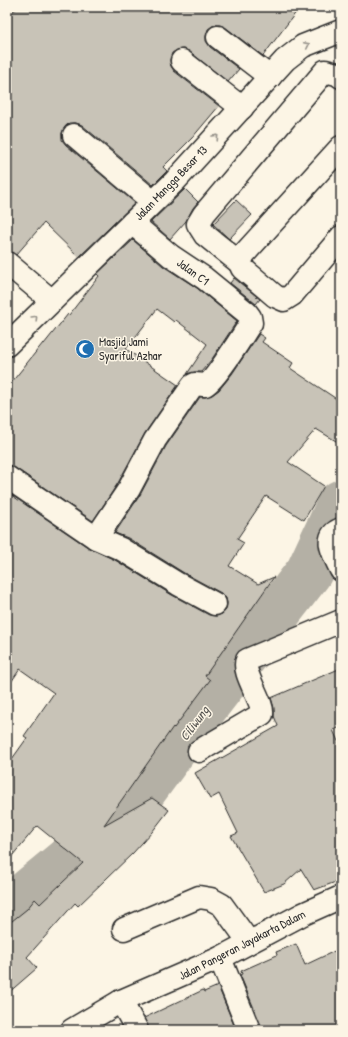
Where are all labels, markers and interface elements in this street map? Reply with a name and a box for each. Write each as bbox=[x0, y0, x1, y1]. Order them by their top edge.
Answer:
one-way arrow bbox=[303, 42, 310, 50]
one-way arrow bbox=[211, 134, 218, 141]
street label: Jalan Mangga Besar 13 bbox=[131, 142, 211, 224]
street label: Jalan C1 bbox=[174, 254, 213, 289]
one-way arrow bbox=[30, 315, 38, 323]
place label: Masjid Jami Syariful Azhar bbox=[99, 333, 162, 364]
mosque icon: Masjid Jami Syariful Azhar bbox=[74, 338, 96, 360]
water label: Ciliwung bbox=[175, 701, 215, 745]
street label: Jalan Pangeran Jayakarta Dalam bbox=[176, 905, 308, 984]

